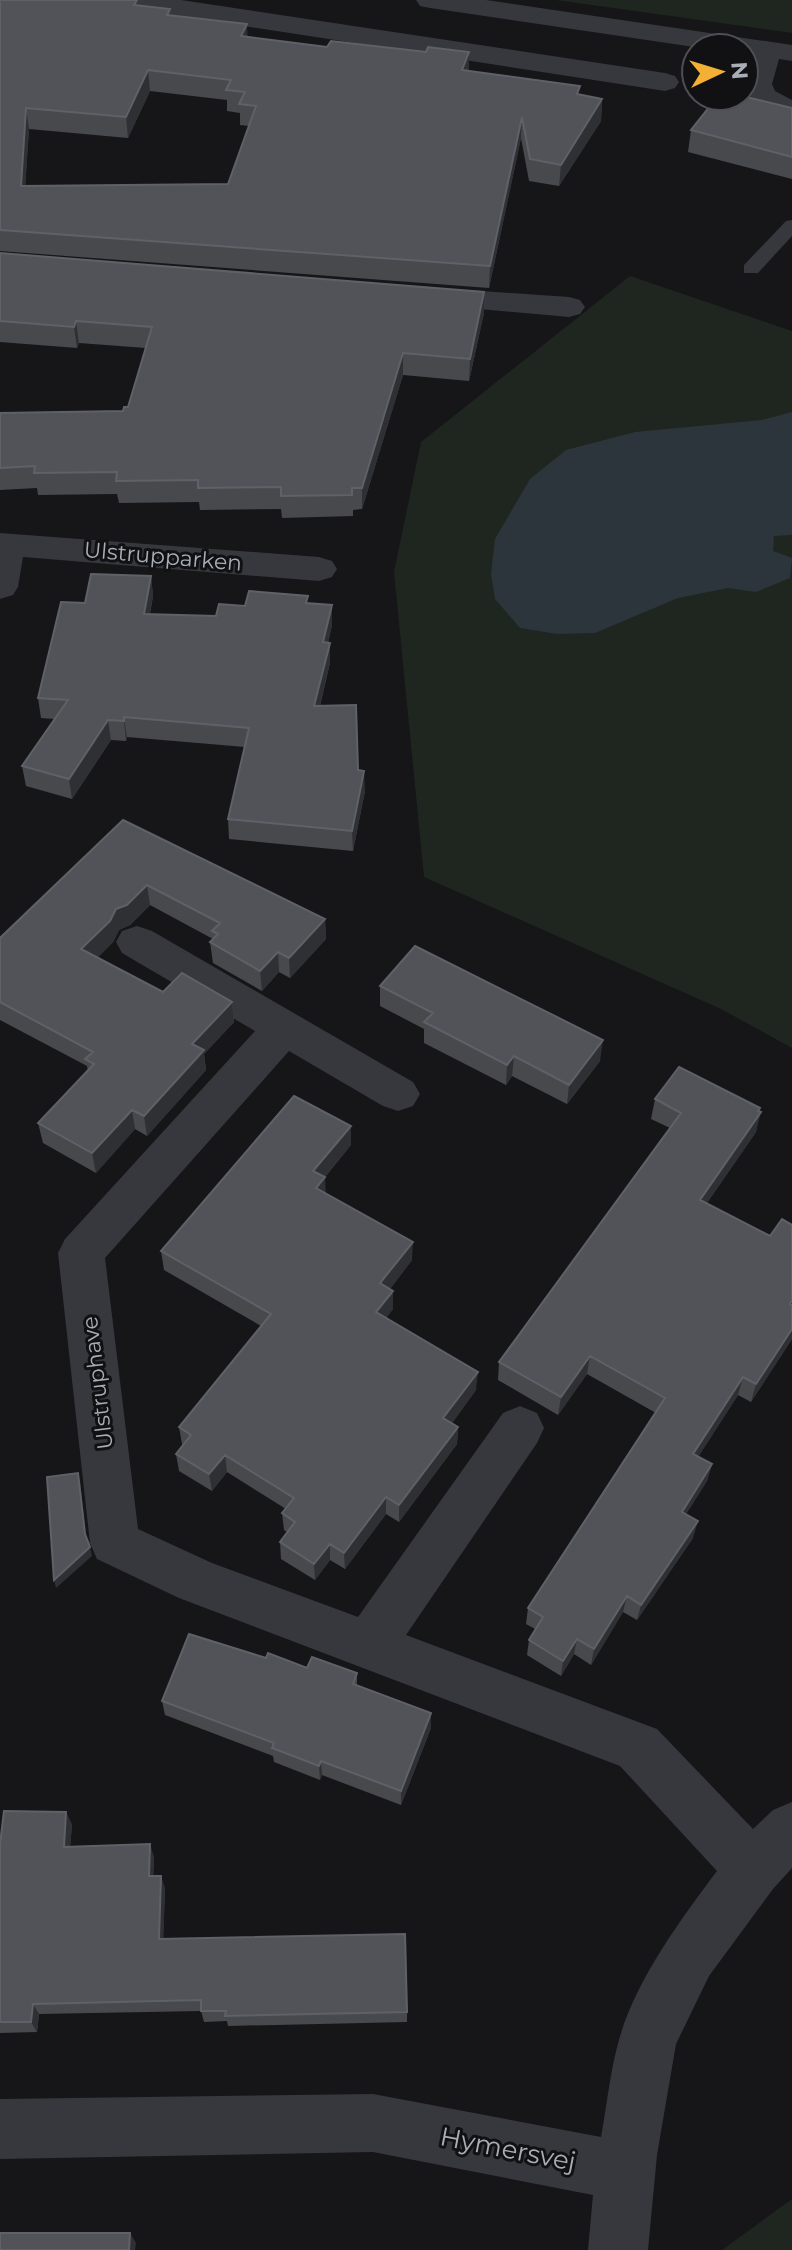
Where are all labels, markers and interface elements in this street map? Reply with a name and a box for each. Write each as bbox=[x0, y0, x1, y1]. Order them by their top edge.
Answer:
north arrow bbox=[680, 32, 760, 112]
text: N bbox=[725, 61, 754, 80]
street label: Ulstrupparken bbox=[83, 536, 243, 577]
street label: Ulstruphave bbox=[76, 1315, 119, 1451]
street label: Hymersvej bbox=[437, 2120, 579, 2178]

